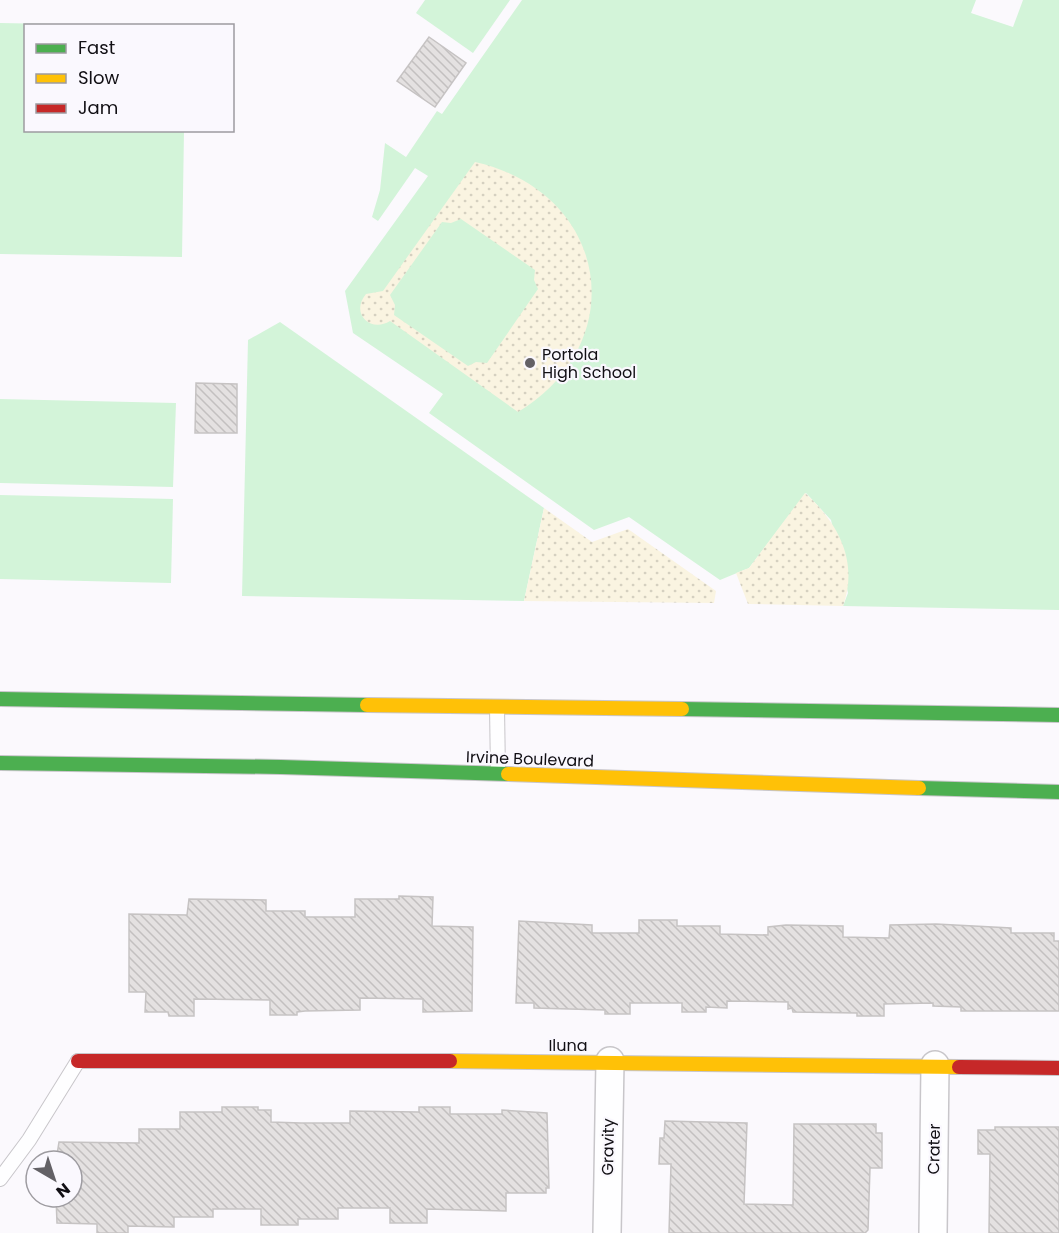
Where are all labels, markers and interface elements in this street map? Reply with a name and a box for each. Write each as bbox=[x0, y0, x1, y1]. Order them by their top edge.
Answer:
legend bbox=[24, 24, 234, 132]
text: Fast bbox=[78, 35, 115, 60]
text: Slow bbox=[78, 65, 120, 90]
text: Jam bbox=[78, 95, 118, 120]
place label: Portola High School bbox=[542, 343, 636, 384]
marker: Portola High School bbox=[523, 356, 537, 370]
street label: Irvine Boulevard bbox=[466, 745, 594, 773]
street label: Iluna bbox=[548, 1034, 588, 1057]
street label: Gravity bbox=[596, 1118, 620, 1176]
street label: Crater bbox=[922, 1123, 946, 1175]
north arrow bbox=[24, 1149, 84, 1209]
text: N bbox=[51, 1178, 75, 1203]

